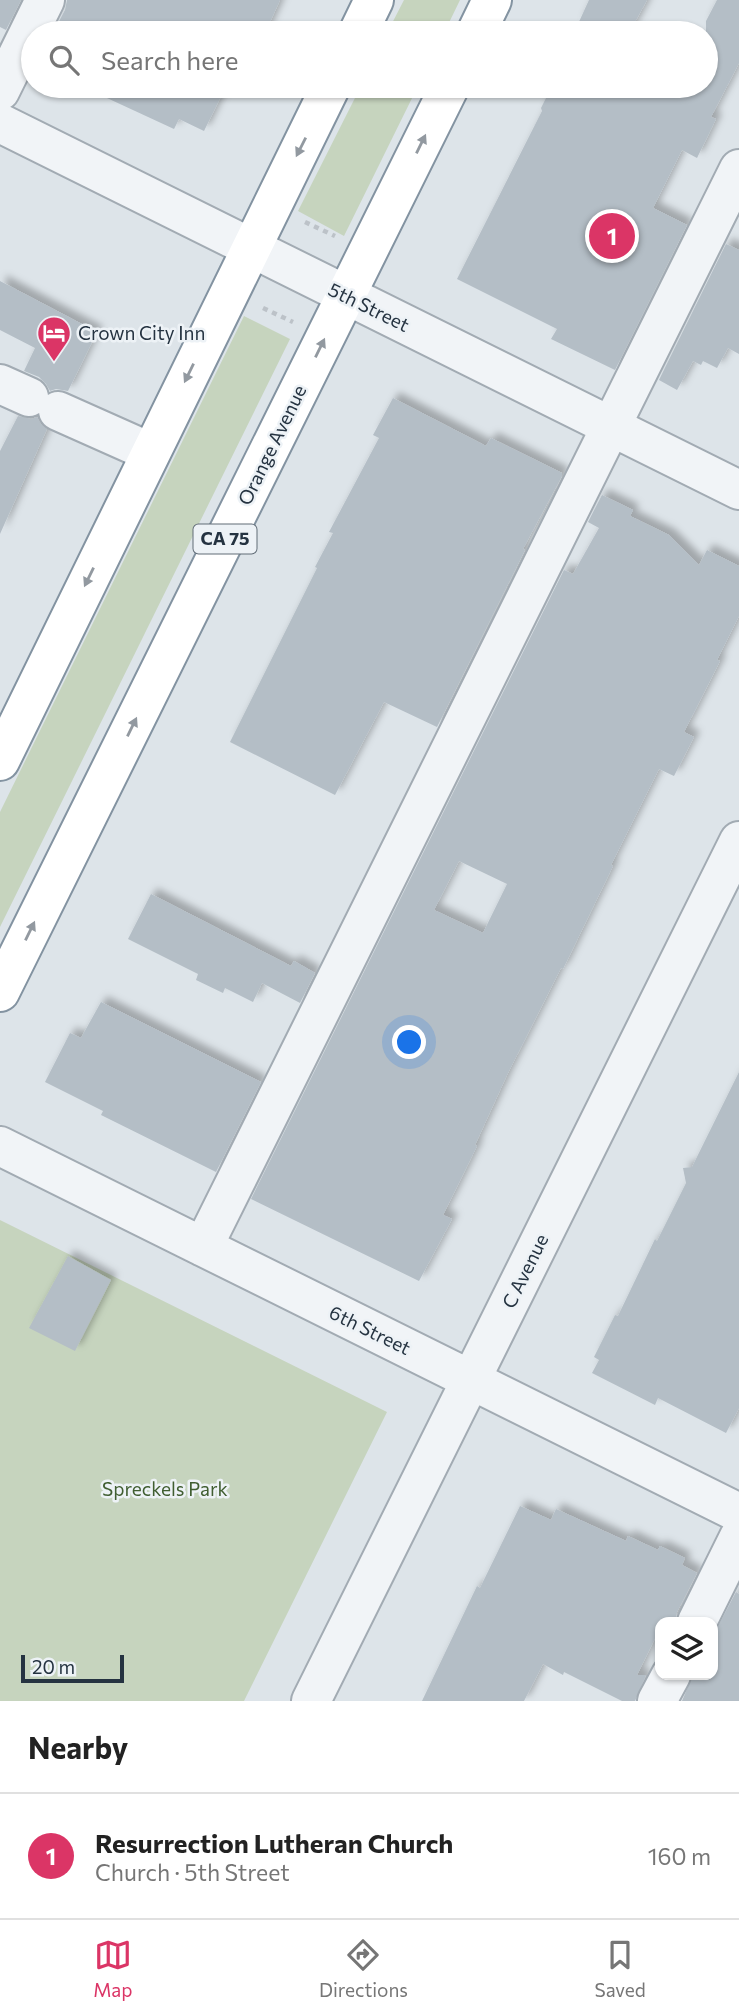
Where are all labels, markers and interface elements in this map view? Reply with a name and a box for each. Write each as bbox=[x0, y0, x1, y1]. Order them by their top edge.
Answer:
search box bbox=[21, 21, 718, 98]
icon: search bbox=[45, 41, 83, 79]
text: Search here bbox=[101, 44, 239, 75]
one-way arrow bbox=[415, 134, 426, 154]
one-way arrow bbox=[295, 137, 306, 157]
pin: 1 bbox=[589, 210, 635, 262]
street label: 5th Street bbox=[325, 277, 414, 336]
hotel icon: Crown City Inn bbox=[35, 314, 73, 363]
place label: Crown City Inn bbox=[78, 321, 205, 344]
one-way arrow bbox=[314, 338, 325, 358]
one-way arrow bbox=[183, 363, 195, 383]
street label: Orange Avenue bbox=[233, 381, 311, 509]
road number: CA 75 bbox=[194, 524, 256, 554]
one-way arrow bbox=[84, 567, 95, 587]
one-way arrow bbox=[126, 717, 137, 737]
one-way arrow bbox=[25, 921, 36, 941]
your location bbox=[392, 1025, 426, 1059]
street label: C Avenue bbox=[497, 1230, 552, 1312]
street label: 6th Street bbox=[326, 1300, 415, 1359]
park label: Spreckels Park bbox=[102, 1477, 228, 1500]
map controls bbox=[655, 1617, 718, 1680]
button: layers bbox=[655, 1617, 718, 1680]
scale bar bbox=[21, 1652, 124, 1684]
text: 20 m bbox=[32, 1655, 75, 1678]
text: Nearby bbox=[28, 1728, 128, 1765]
text: Resurrection Lutheran Church bbox=[95, 1827, 453, 1858]
text: 1 bbox=[46, 1842, 56, 1870]
text: 160 m bbox=[648, 1842, 711, 1870]
text: Church · 5th Street bbox=[95, 1858, 290, 1886]
tab: Map bbox=[93, 1936, 132, 2001]
tab: Directions bbox=[319, 1936, 408, 2001]
tab: Saved bbox=[594, 1936, 646, 2001]

